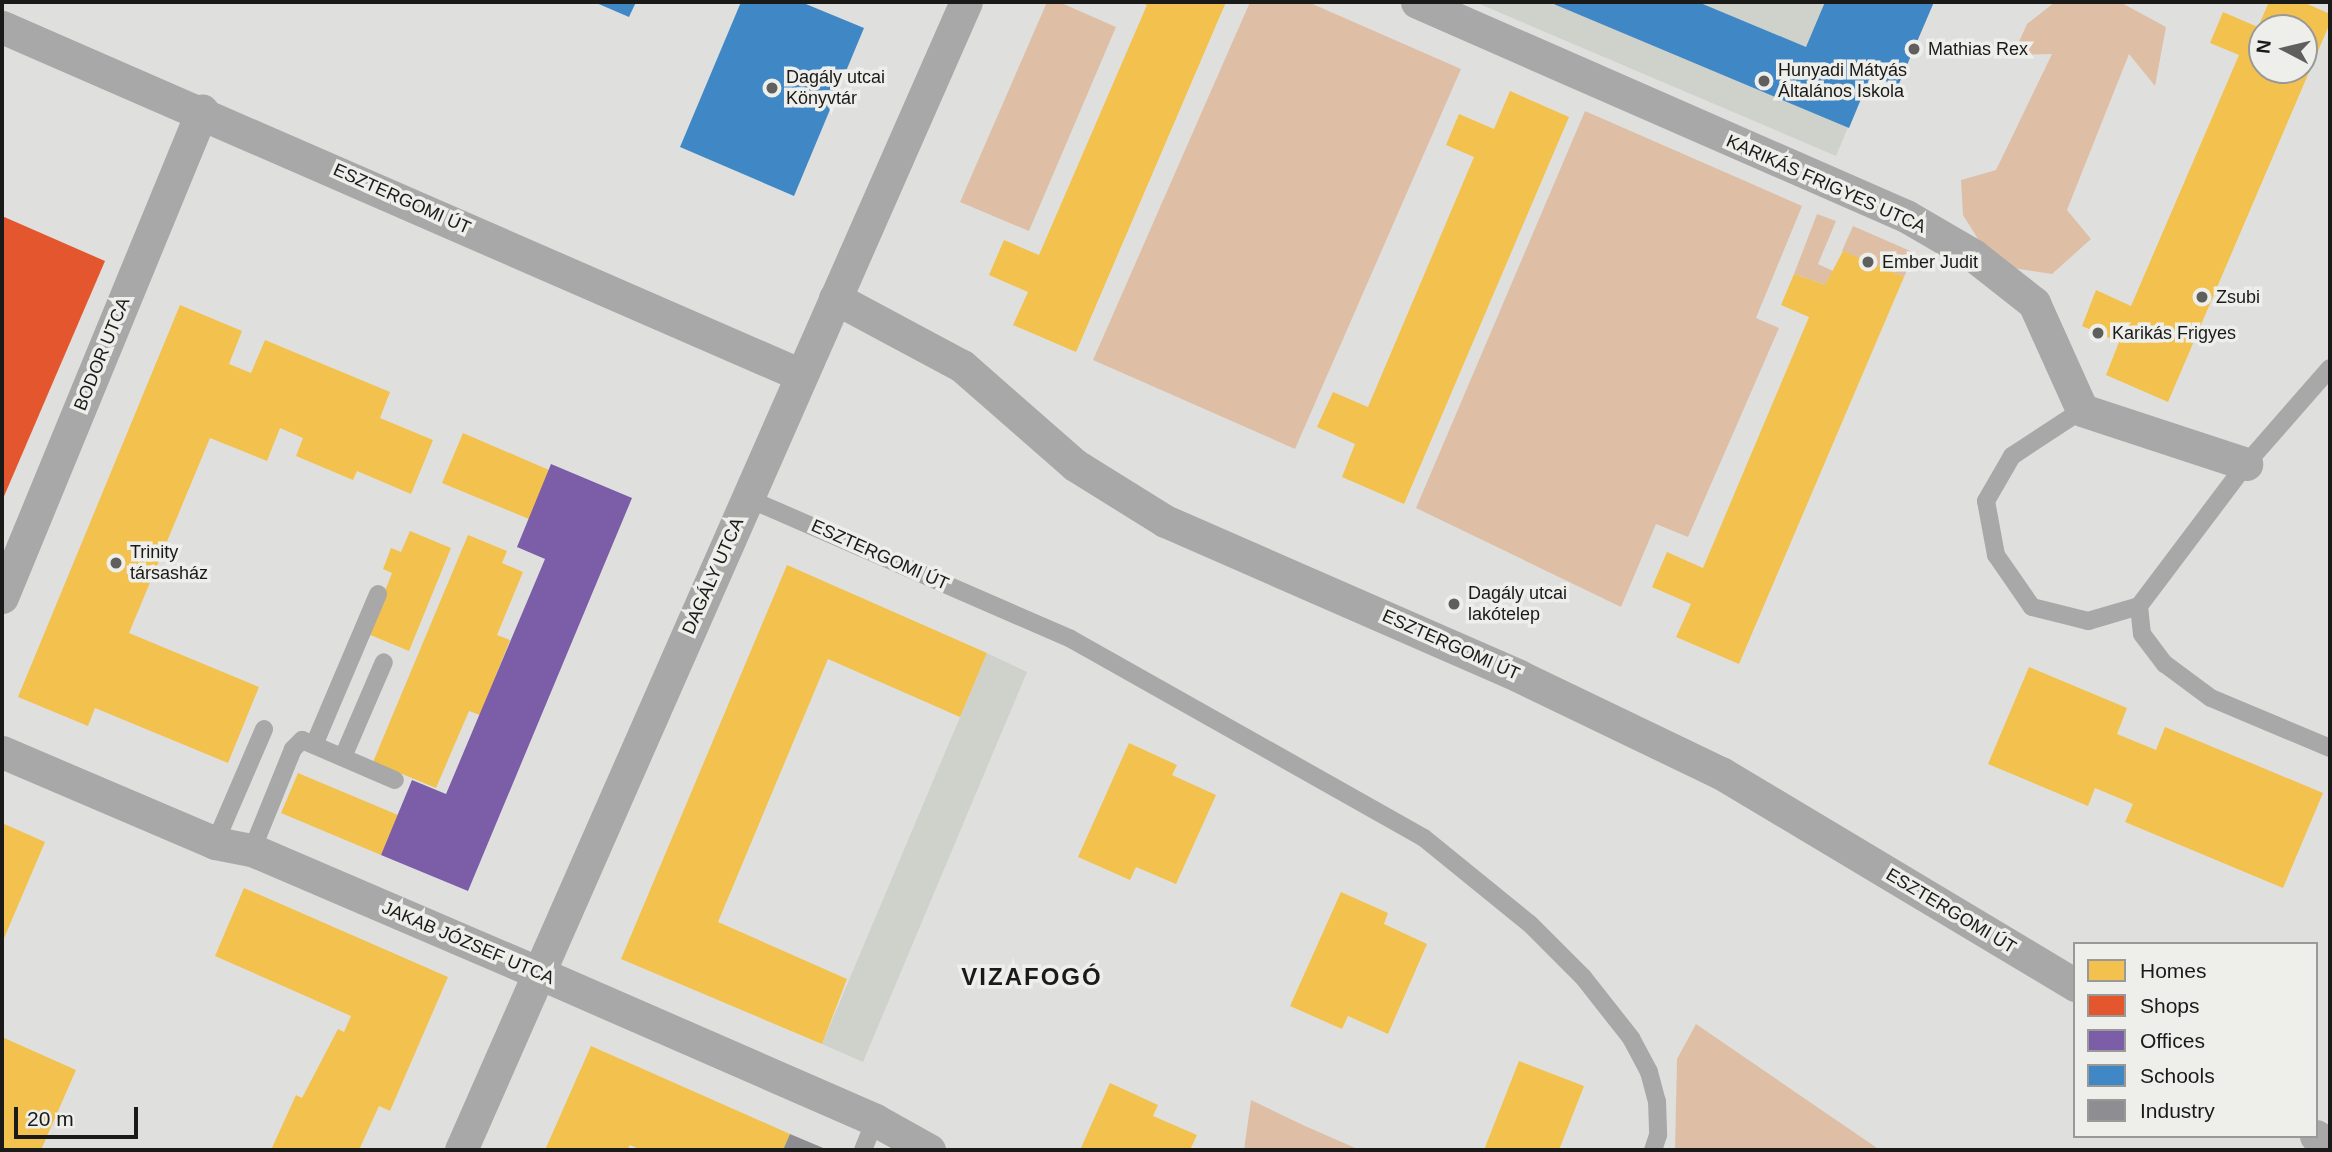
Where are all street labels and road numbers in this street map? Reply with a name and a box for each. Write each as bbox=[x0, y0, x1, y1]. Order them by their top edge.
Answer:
street label: KARIKÁS FRIGYES UTCA bbox=[1723, 130, 1929, 238]
street label: ESZTERGOMI ÚT bbox=[330, 159, 474, 239]
street label: BODOR UTCA bbox=[70, 294, 134, 414]
street label: DAGÁLY UTCA bbox=[678, 514, 748, 638]
street label: ESZTERGOMI ÚT bbox=[808, 515, 952, 595]
street label: ESZTERGOMI ÚT bbox=[1379, 605, 1523, 685]
street label: ESZTERGOMI ÚT bbox=[1882, 864, 2020, 958]
street label: JAKAB JÓZSEF UTCA bbox=[379, 897, 557, 989]

